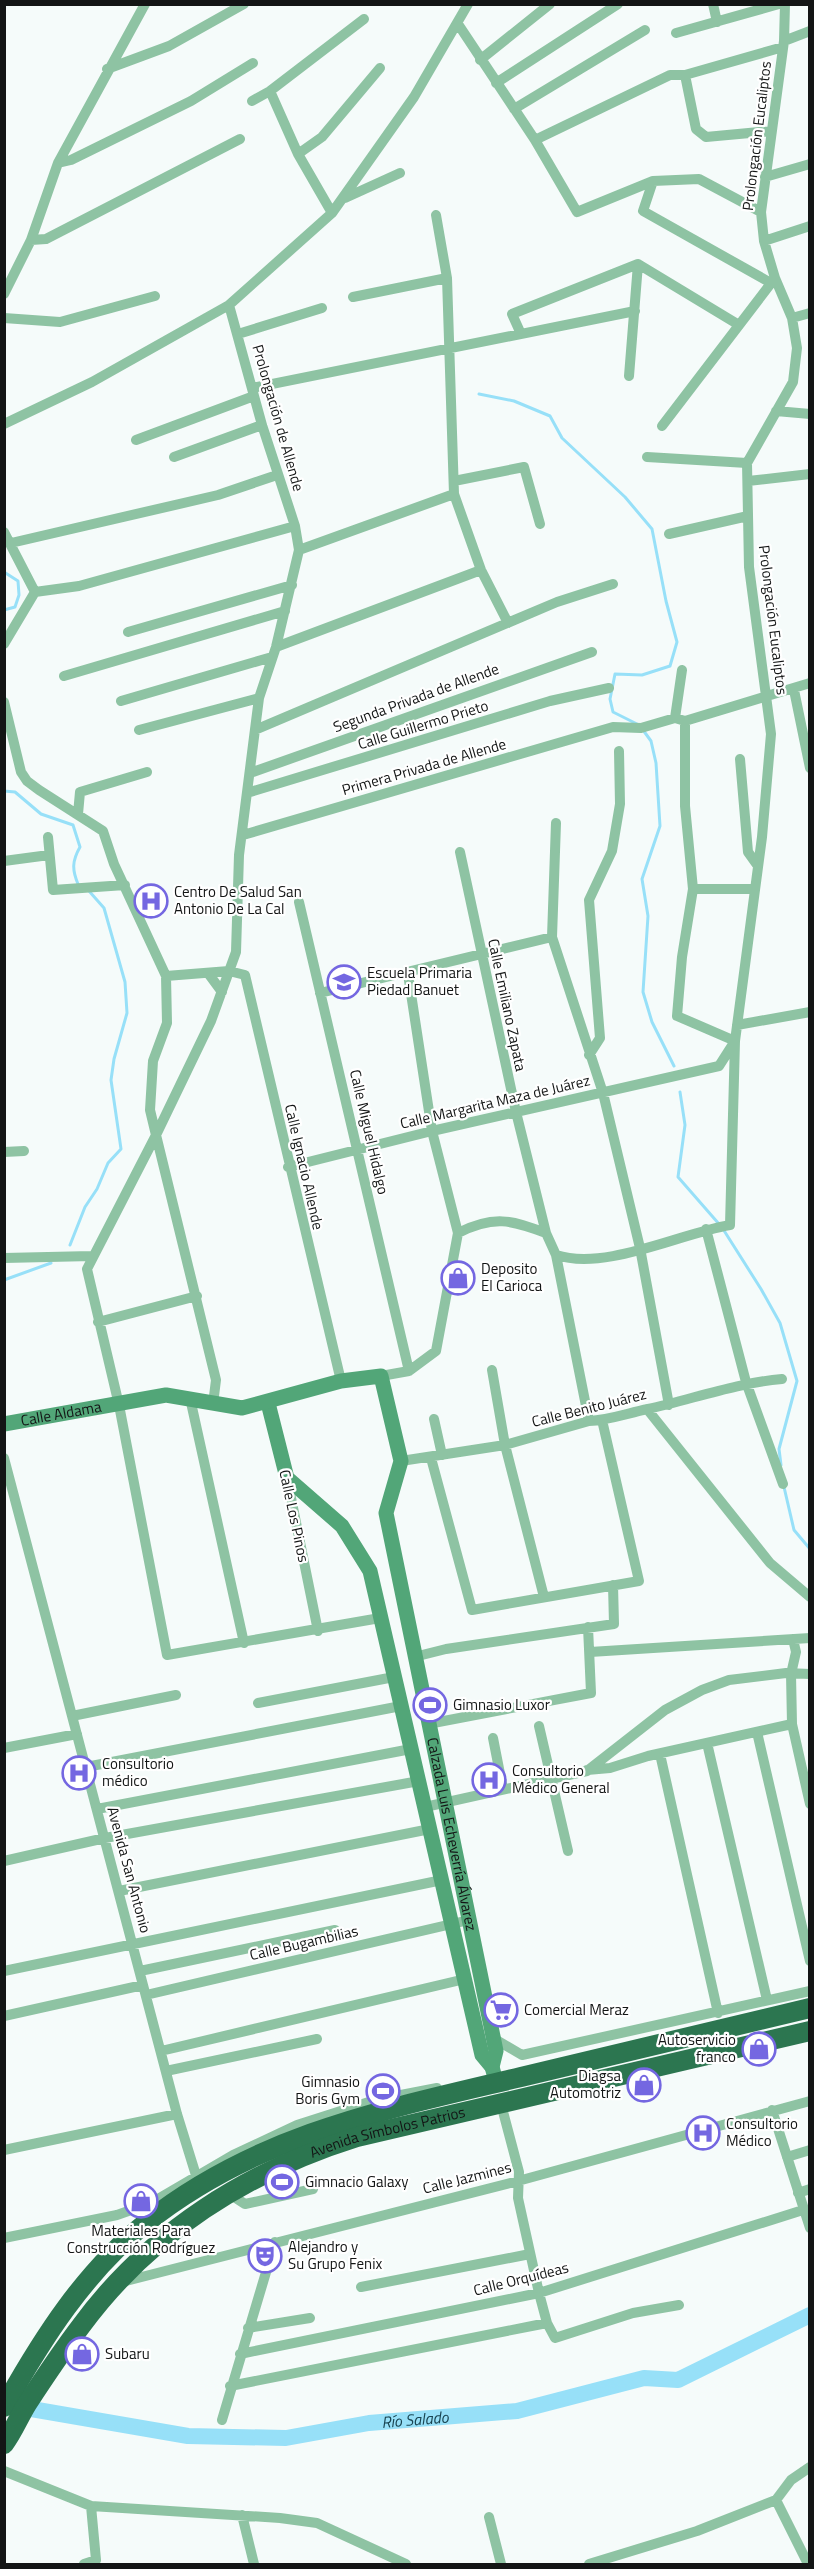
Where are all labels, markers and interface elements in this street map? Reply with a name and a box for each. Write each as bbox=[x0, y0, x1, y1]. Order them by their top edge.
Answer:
street label: Prolongación Eucaliptos bbox=[736, 60, 777, 212]
street label: Prolongación de Allende bbox=[247, 342, 310, 494]
street label: Prolongación Eucaliptos bbox=[753, 544, 794, 696]
street label: Segunda Privada de Allende bbox=[330, 657, 502, 738]
street label: Calle Guillermo Prieto bbox=[355, 694, 491, 755]
street label: Primera Privada de Allende bbox=[339, 732, 509, 801]
place label: Centro De Salud San Antonio De La Cal bbox=[174, 880, 302, 920]
hospital icon: Centro De Salud San Antonio De La Cal bbox=[133, 883, 169, 919]
street label: Calle Emiliano Zapata bbox=[482, 937, 533, 1074]
place label: Escuela Primaria Piedad Banuet bbox=[367, 961, 473, 1001]
school or university icon: Escuela Primaria Piedad Banuet bbox=[326, 964, 362, 1000]
street label: Calle Miguel Hidalgo bbox=[344, 1067, 395, 1197]
street label: Calle Margarita Maza de Juárez bbox=[398, 1068, 592, 1135]
street label: Calle Ignacio Allende bbox=[279, 1102, 330, 1232]
place label: Deposito El Carioca bbox=[481, 1257, 543, 1297]
shop icon: Deposito El Carioca bbox=[440, 1260, 476, 1296]
street label: Calle Benito Juárez bbox=[529, 1382, 649, 1433]
street label: Calle Aldama bbox=[19, 1395, 104, 1432]
street label: Calle Los Pinos bbox=[273, 1468, 316, 1564]
sports icon: Gimnasio Luxor bbox=[412, 1687, 448, 1723]
place label: Gimnasio Luxor bbox=[453, 1693, 550, 1716]
street label: Calzada Luis Echeverría Álvarez bbox=[421, 1735, 483, 1933]
place label: Consultorio médico bbox=[102, 1752, 174, 1792]
hospital icon: Consultorio médico bbox=[61, 1755, 97, 1791]
place label: Consultorio Médico General bbox=[512, 1759, 610, 1799]
hospital icon: Consultorio Médico General bbox=[471, 1762, 507, 1798]
street label: Avenida San Antonio bbox=[102, 1804, 157, 1936]
street label: Calle Bugambilias bbox=[247, 1919, 361, 1966]
supermarket icon: Comercial Meraz bbox=[483, 1992, 519, 2028]
place label: Comercial Meraz bbox=[524, 1998, 629, 2021]
place label: Autoservicio franco bbox=[658, 2028, 736, 2068]
shop icon: Autoservicio franco bbox=[741, 2031, 777, 2067]
place label: Diagsa Automotriz bbox=[550, 2064, 621, 2104]
shop icon: Diagsa Automotriz bbox=[626, 2067, 662, 2103]
place label: Gimnasio Boris Gym bbox=[295, 2070, 360, 2110]
sports icon: Gimnasio Boris Gym bbox=[365, 2073, 401, 2109]
street label: Avenida Símbolos Patrios bbox=[306, 2100, 467, 2164]
place label: Consultorio Médico bbox=[726, 2112, 798, 2152]
hospital icon: Consultorio Médico bbox=[685, 2115, 721, 2151]
street label: Calle Jazmines bbox=[420, 2155, 514, 2200]
sports icon: Gimnacio Galaxy bbox=[264, 2164, 300, 2200]
place label: Gimnacio Galaxy bbox=[305, 2170, 408, 2193]
shop icon: Materiales Para Construcción Rodríguez bbox=[123, 2183, 159, 2219]
place label: Materiales Para Construcción Rodríguez bbox=[67, 2219, 215, 2259]
place label: Alejandro y Su Grupo Fenix bbox=[288, 2235, 382, 2275]
theatre icon: Alejandro y Su Grupo Fenix bbox=[247, 2238, 283, 2274]
street label: Calle Orquídeas bbox=[471, 2256, 571, 2301]
shop icon: Subaru bbox=[64, 2336, 100, 2372]
place label: Subaru bbox=[105, 2342, 150, 2365]
water label: Río Salado bbox=[380, 2405, 450, 2434]

